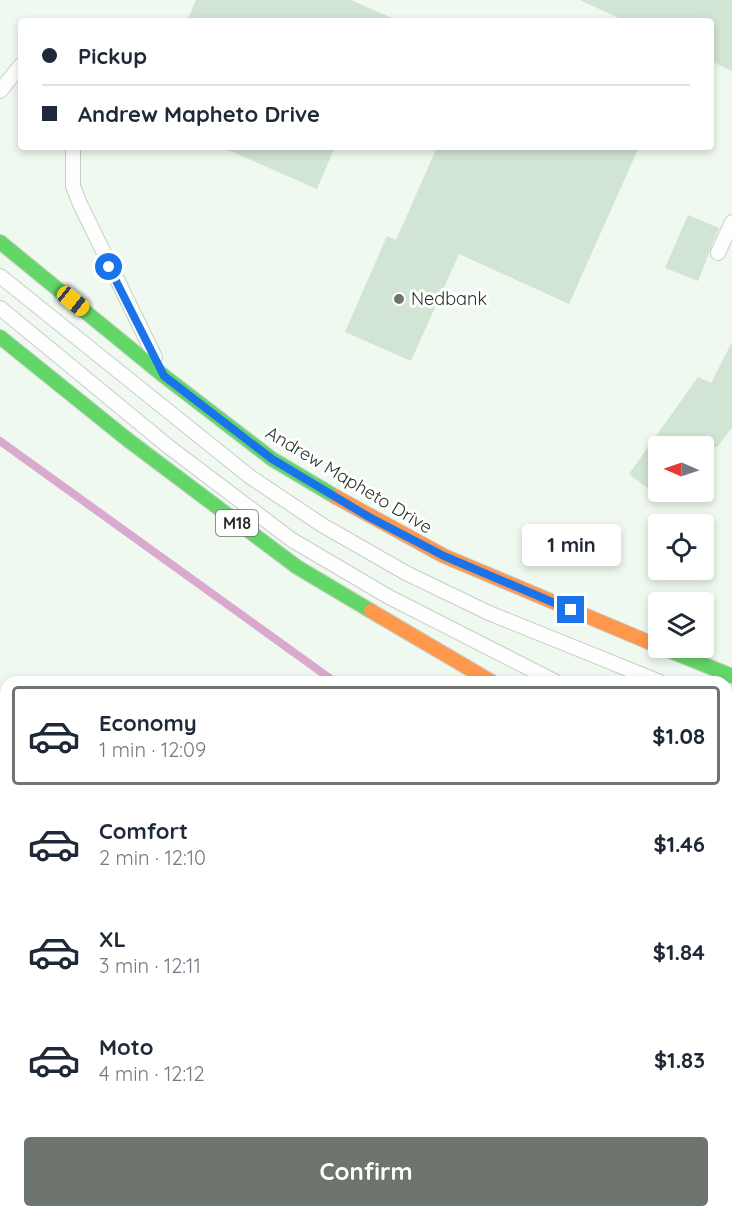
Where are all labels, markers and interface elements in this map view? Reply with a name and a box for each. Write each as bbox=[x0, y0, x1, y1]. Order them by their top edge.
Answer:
text: Pickup bbox=[78, 42, 147, 70]
text: Andrew Mapheto Drive bbox=[78, 100, 320, 128]
route start bbox=[95, 253, 122, 280]
car bbox=[53, 283, 93, 319]
place label: Nedbank bbox=[411, 287, 487, 310]
marker: Nedbank bbox=[392, 292, 406, 306]
street label: Andrew Mapheto Drive bbox=[262, 421, 437, 538]
north arrow bbox=[648, 436, 714, 502]
map controls bbox=[648, 436, 714, 658]
road number: M18 bbox=[216, 510, 258, 536]
button: locate bbox=[648, 514, 714, 580]
callout: 1 min bbox=[522, 523, 620, 565]
text: 1 min bbox=[547, 532, 596, 557]
button: layers bbox=[648, 592, 714, 658]
route end bbox=[557, 596, 584, 623]
icon: car bbox=[27, 709, 81, 763]
text: Economy bbox=[99, 709, 197, 737]
text: $1.08 bbox=[652, 722, 705, 750]
text: 1 min · 12:09 bbox=[99, 737, 206, 762]
icon: car bbox=[27, 817, 81, 871]
text: Comfort bbox=[99, 817, 188, 845]
text: $1.46 bbox=[653, 830, 705, 858]
text: 2 min · 12:10 bbox=[99, 845, 206, 870]
icon: car bbox=[27, 925, 81, 979]
text: XL bbox=[99, 925, 126, 953]
text: $1.84 bbox=[653, 938, 705, 966]
text: 3 min · 12:11 bbox=[99, 953, 201, 978]
icon: car bbox=[27, 1033, 81, 1087]
text: Moto bbox=[99, 1033, 153, 1061]
text: $1.83 bbox=[654, 1046, 705, 1074]
text: 4 min · 12:12 bbox=[99, 1061, 205, 1086]
button: Confirm bbox=[24, 1137, 708, 1206]

